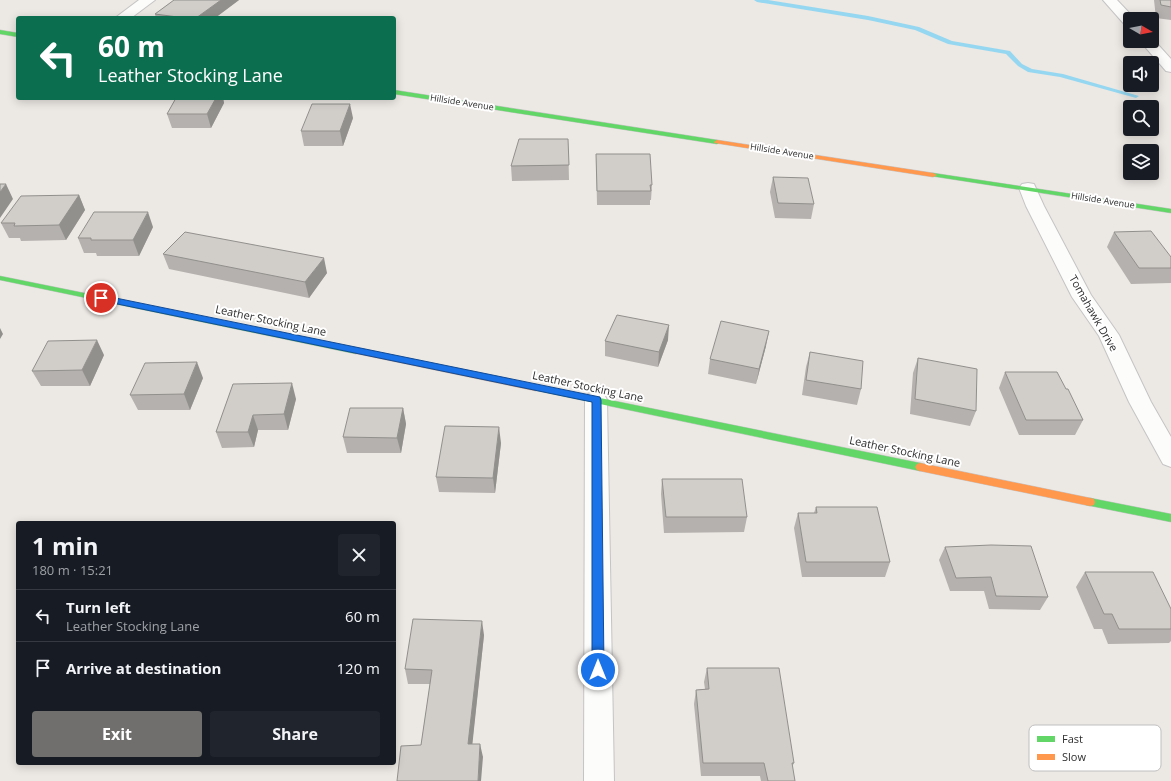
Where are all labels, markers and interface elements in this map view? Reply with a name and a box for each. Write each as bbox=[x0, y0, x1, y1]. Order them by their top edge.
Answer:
north arrow bbox=[1123, 12, 1159, 48]
map controls bbox=[1123, 12, 1159, 180]
text: 60 m bbox=[98, 27, 165, 65]
icon: left bbox=[32, 32, 84, 84]
button: sound bbox=[1123, 56, 1159, 92]
text: Leather Stocking Lane bbox=[98, 63, 283, 87]
street label: Hillside Avenue bbox=[429, 91, 495, 113]
button: search bbox=[1123, 100, 1159, 136]
street label: Hillside Avenue bbox=[749, 140, 815, 162]
button: layers bbox=[1123, 144, 1159, 180]
street label: Hillside Avenue bbox=[1070, 189, 1136, 211]
street label: Tomahawk Drive bbox=[1066, 272, 1122, 354]
pin bbox=[84, 281, 118, 315]
icon: arrive bbox=[90, 287, 112, 309]
street label: Leather Stocking Lane bbox=[214, 301, 328, 339]
street label: Leather Stocking Lane bbox=[531, 367, 645, 405]
street label: Leather Stocking Lane bbox=[848, 432, 962, 470]
text: 1 min bbox=[32, 529, 99, 562]
button: close bbox=[338, 534, 380, 576]
text: 180 m · 15:21 bbox=[32, 561, 113, 579]
text: Turn left bbox=[66, 597, 131, 617]
icon: left bbox=[32, 605, 54, 627]
text: 60 m bbox=[345, 606, 380, 626]
text: Leather Stocking Lane bbox=[66, 617, 200, 635]
position arrow bbox=[577, 649, 619, 691]
icon: arrive bbox=[32, 657, 54, 679]
text: Arrive at destination bbox=[66, 658, 221, 678]
text: 120 m bbox=[336, 658, 380, 678]
button: Exit bbox=[32, 711, 202, 757]
button: Share bbox=[210, 711, 380, 757]
legend bbox=[1029, 725, 1161, 771]
text: Fast bbox=[1062, 731, 1083, 746]
text: Slow bbox=[1062, 749, 1086, 764]

